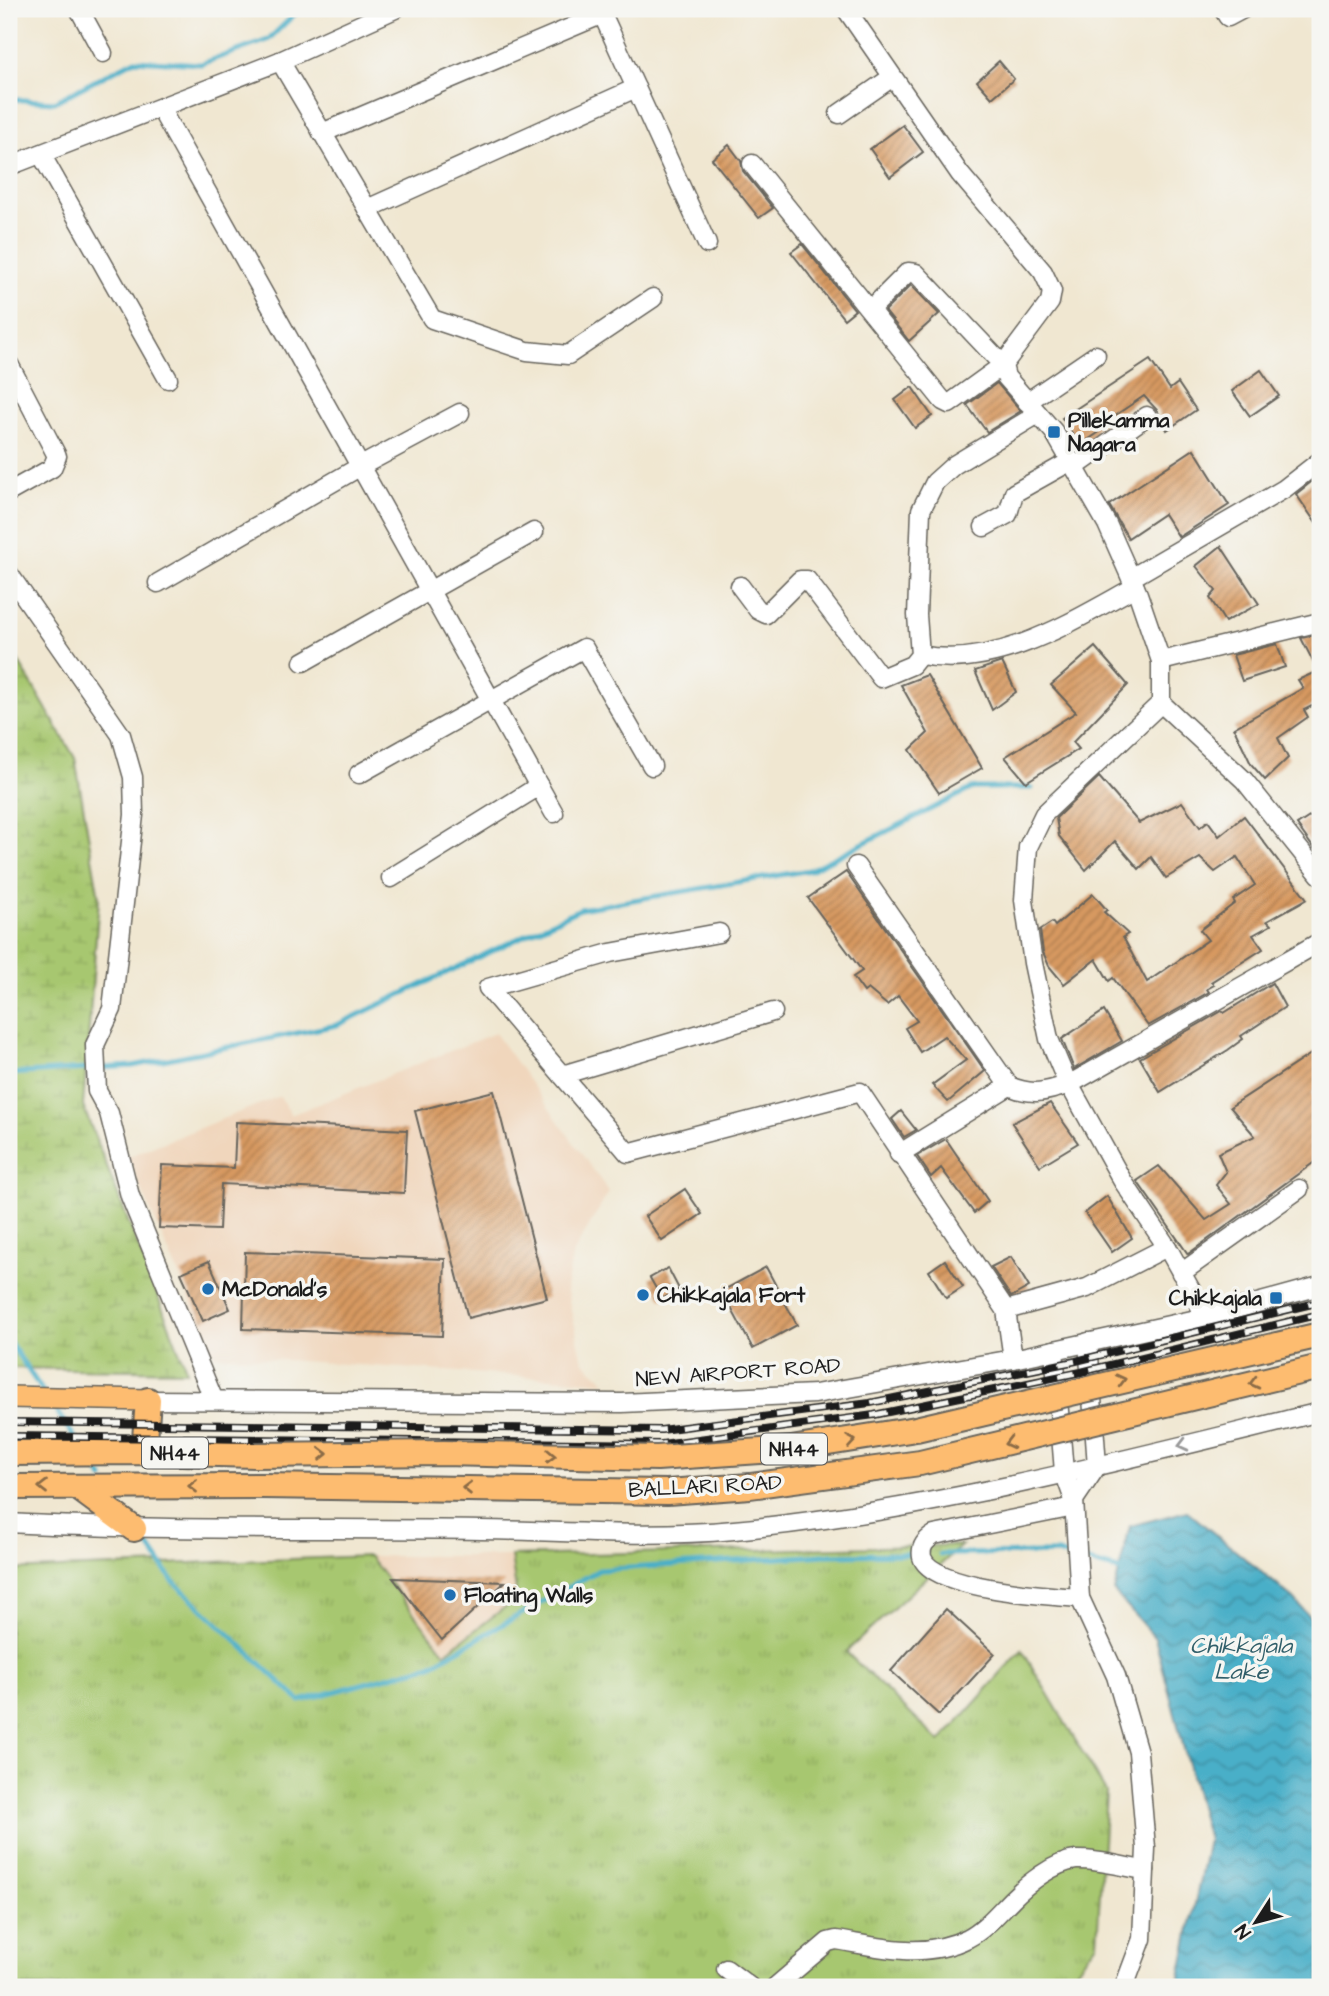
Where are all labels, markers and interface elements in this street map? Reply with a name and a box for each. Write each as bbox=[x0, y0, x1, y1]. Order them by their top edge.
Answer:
place label: Pillekamma Nagara bbox=[1068, 406, 1170, 461]
marker: Pillekamma Nagara bbox=[1046, 424, 1062, 440]
place label: McDonald's bbox=[222, 1275, 328, 1304]
marker: McDonald's bbox=[200, 1281, 216, 1297]
place label: Chikkajala Fort bbox=[657, 1281, 806, 1311]
place label: Chikkajala bbox=[1169, 1284, 1262, 1314]
marker: Chikkajala Fort bbox=[635, 1287, 651, 1303]
marker: Chikkajala bbox=[1268, 1290, 1284, 1306]
street label: NEW AIRPORT ROAD bbox=[635, 1351, 842, 1394]
one-way arrow bbox=[1114, 1373, 1126, 1388]
one-way arrow bbox=[1248, 1375, 1260, 1389]
one-way arrow bbox=[845, 1433, 857, 1448]
road number: NH44 bbox=[761, 1434, 827, 1464]
one-way arrow bbox=[1003, 1435, 1015, 1449]
one-way arrow bbox=[1177, 1437, 1189, 1451]
road number: NH44 bbox=[142, 1438, 208, 1469]
one-way arrow bbox=[319, 1446, 329, 1462]
one-way arrow bbox=[546, 1448, 557, 1464]
street label: BALLARI ROAD bbox=[628, 1468, 783, 1505]
one-way arrow bbox=[188, 1478, 198, 1494]
one-way arrow bbox=[37, 1479, 48, 1495]
one-way arrow bbox=[461, 1480, 472, 1496]
place label: Floating Walls bbox=[464, 1581, 594, 1612]
marker: Floating Walls bbox=[442, 1587, 458, 1603]
water label: Chikkajala Lake bbox=[1190, 1630, 1293, 1688]
north arrow bbox=[1220, 1888, 1290, 1958]
text: N bbox=[1229, 1918, 1258, 1944]

